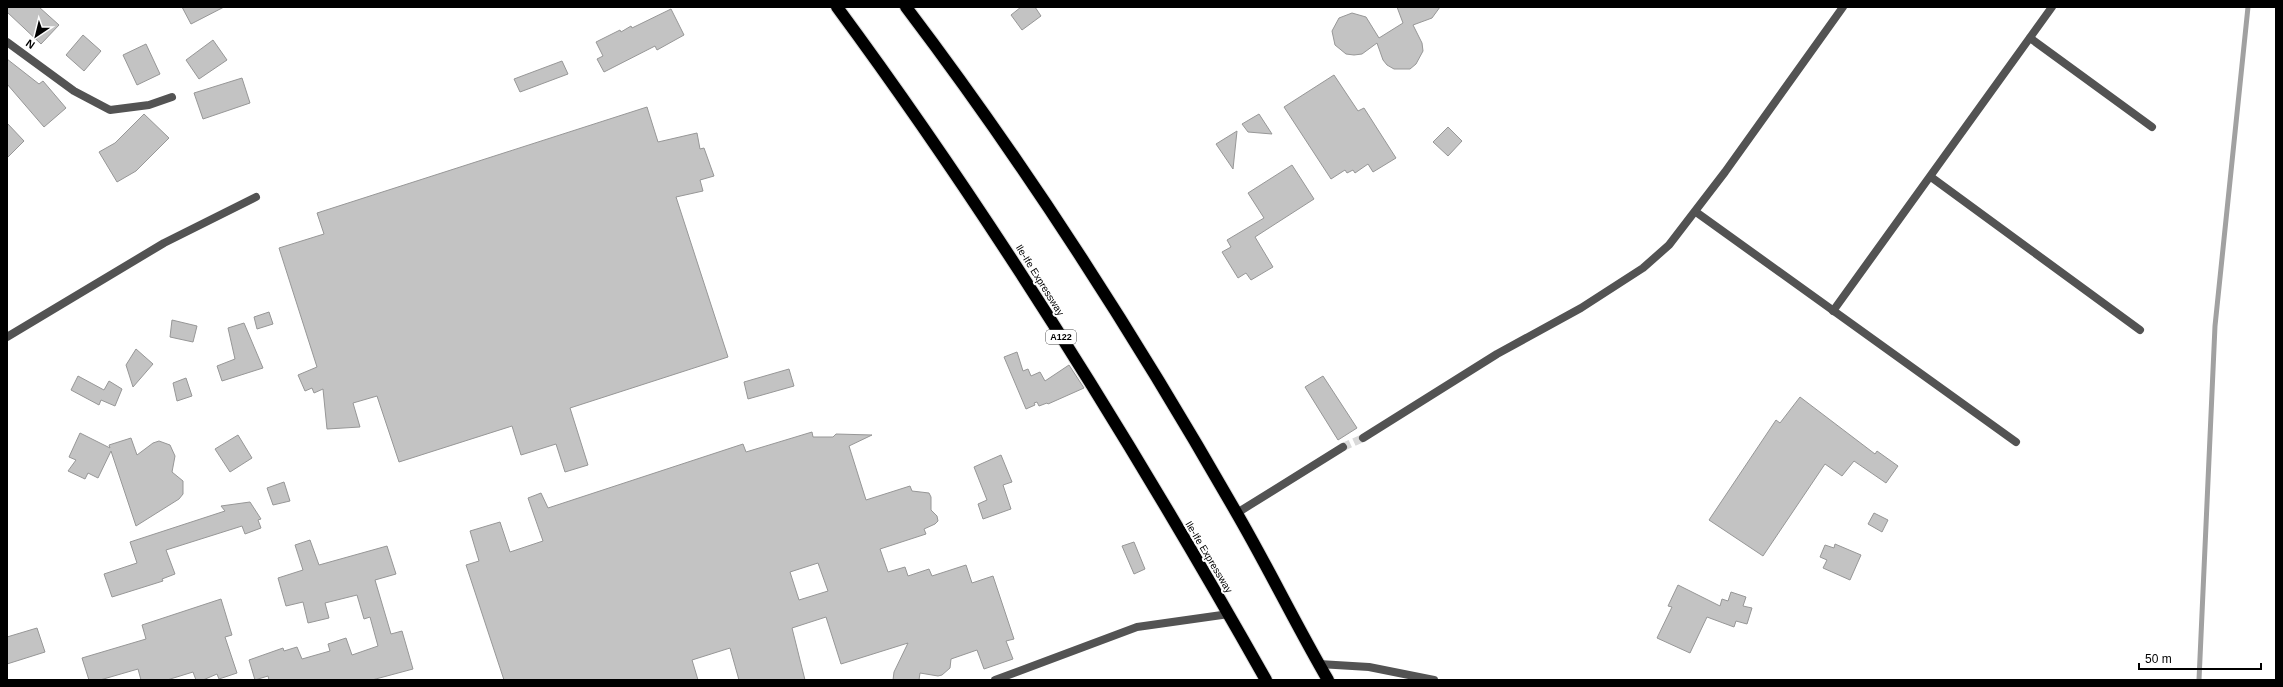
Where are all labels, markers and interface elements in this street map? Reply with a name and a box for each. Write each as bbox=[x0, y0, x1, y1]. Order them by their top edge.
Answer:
north arrow bbox=[16, 16, 56, 56]
text: N bbox=[24, 37, 37, 51]
street label: Ile-Ife Expressway bbox=[1014, 242, 1066, 318]
road number: A122 bbox=[1046, 330, 1076, 344]
street label: Ile-Ife Expressway bbox=[1183, 519, 1235, 595]
scale bar bbox=[2139, 645, 2261, 671]
text: 50 m bbox=[2145, 652, 2172, 666]

